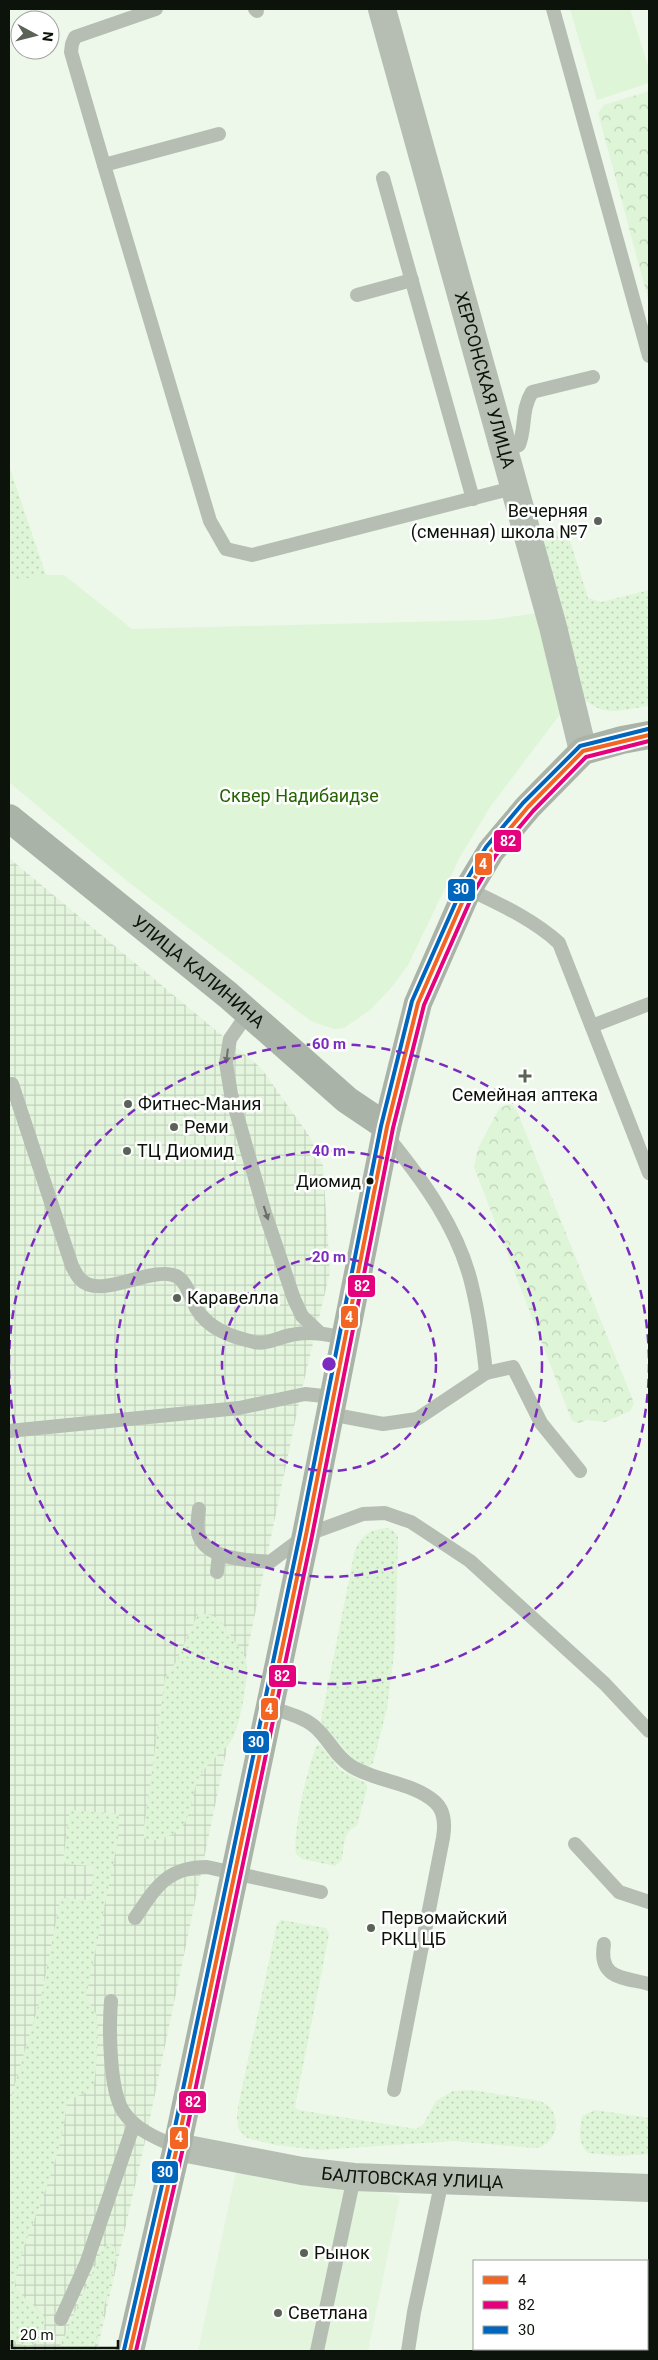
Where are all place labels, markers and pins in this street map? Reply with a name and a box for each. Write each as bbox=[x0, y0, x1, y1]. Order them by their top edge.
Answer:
place label: Вечерняя (сменная) школа №7 bbox=[411, 500, 588, 543]
marker: Вечерняя (сменная) школа №7 bbox=[592, 515, 604, 527]
marker: Семейная аптека bbox=[519, 1070, 531, 1082]
place label: Семейная аптека bbox=[452, 1084, 598, 1105]
place label: Фитнес-Мания bbox=[138, 1093, 261, 1114]
marker: Фитнес-Мания bbox=[122, 1098, 134, 1110]
place label: Реми bbox=[184, 1116, 229, 1137]
marker: Реми bbox=[168, 1121, 180, 1133]
place label: ТЦ Диомид bbox=[137, 1140, 234, 1161]
marker: ТЦ Диомид bbox=[121, 1145, 133, 1157]
place label: Диомид bbox=[296, 1171, 361, 1191]
marker: Диомид bbox=[365, 1176, 375, 1186]
place label: Каравелла bbox=[187, 1287, 279, 1308]
marker: Каравелла bbox=[171, 1292, 183, 1304]
centre of rings bbox=[320, 1355, 338, 1373]
place label: Первомайский РКЦ ЦБ bbox=[381, 1907, 508, 1949]
marker: Первомайский РКЦ ЦБ bbox=[365, 1922, 377, 1934]
place label: Рынок bbox=[314, 2242, 370, 2263]
marker: Рынок bbox=[298, 2247, 310, 2259]
place label: Светлана bbox=[288, 2302, 368, 2323]
marker: Светлана bbox=[272, 2307, 284, 2319]

